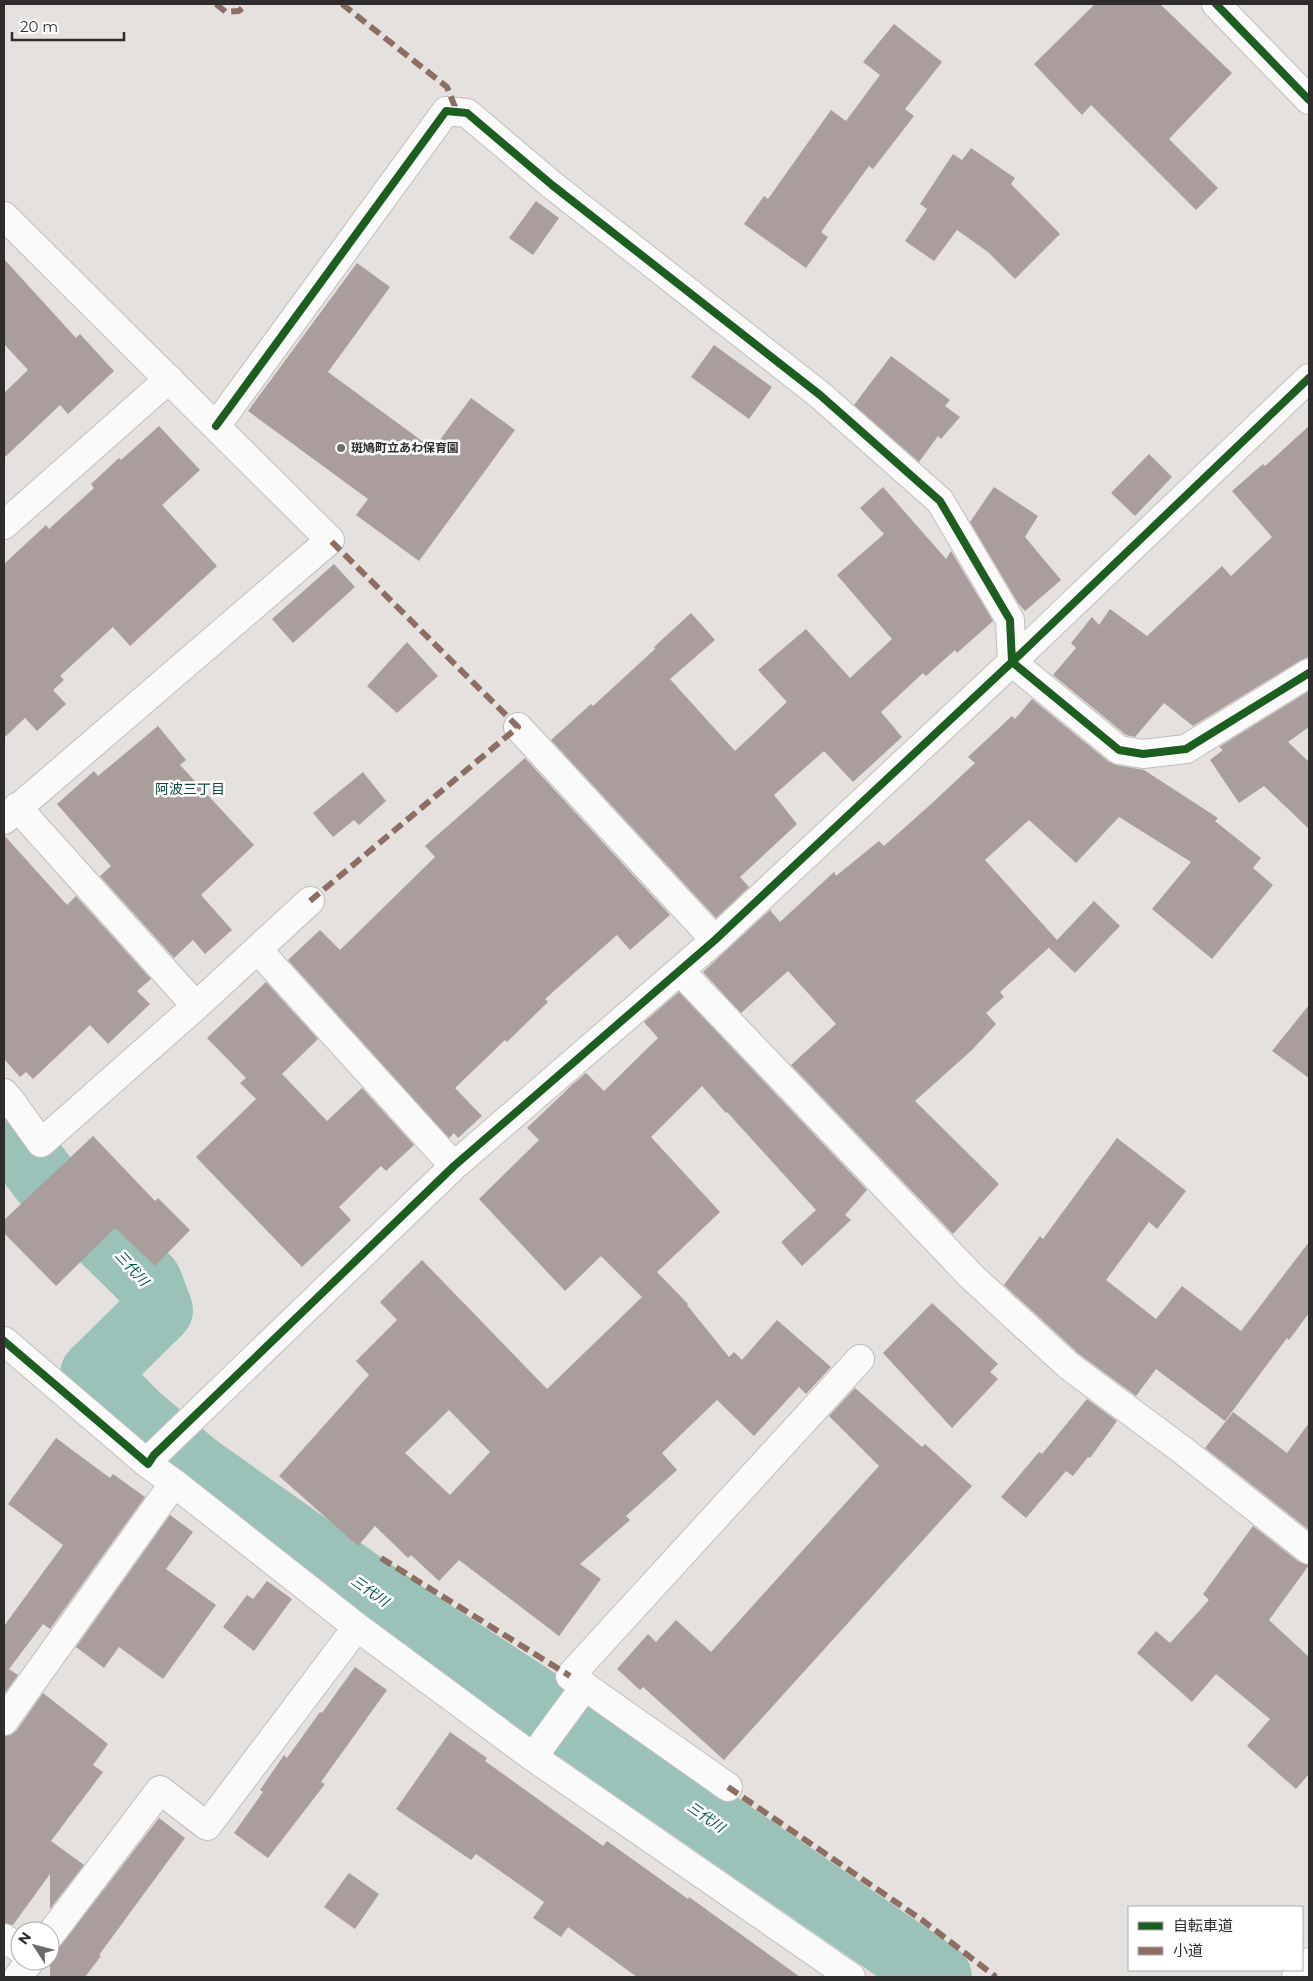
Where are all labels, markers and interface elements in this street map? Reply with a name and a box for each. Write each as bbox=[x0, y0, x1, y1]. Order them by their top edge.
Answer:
scale bar bbox=[12, 10, 125, 42]
text: 20 m bbox=[20, 17, 58, 36]
place label: 斑鳩町立あわ保育園 bbox=[351, 440, 459, 455]
marker: 斑鳩町立あわ保育園 bbox=[335, 442, 347, 454]
district label: 阿波三丁目 bbox=[155, 780, 225, 798]
water label: 三代川 bbox=[111, 1246, 154, 1291]
water label: 三代川 bbox=[348, 1572, 394, 1612]
water label: 三代川 bbox=[684, 1798, 730, 1838]
legend bbox=[1128, 1906, 1303, 1971]
text: 自転車道 bbox=[1173, 1916, 1233, 1935]
north arrow bbox=[10, 1921, 60, 1971]
text: N bbox=[14, 1928, 35, 1948]
text: 小道 bbox=[1173, 1941, 1203, 1960]

